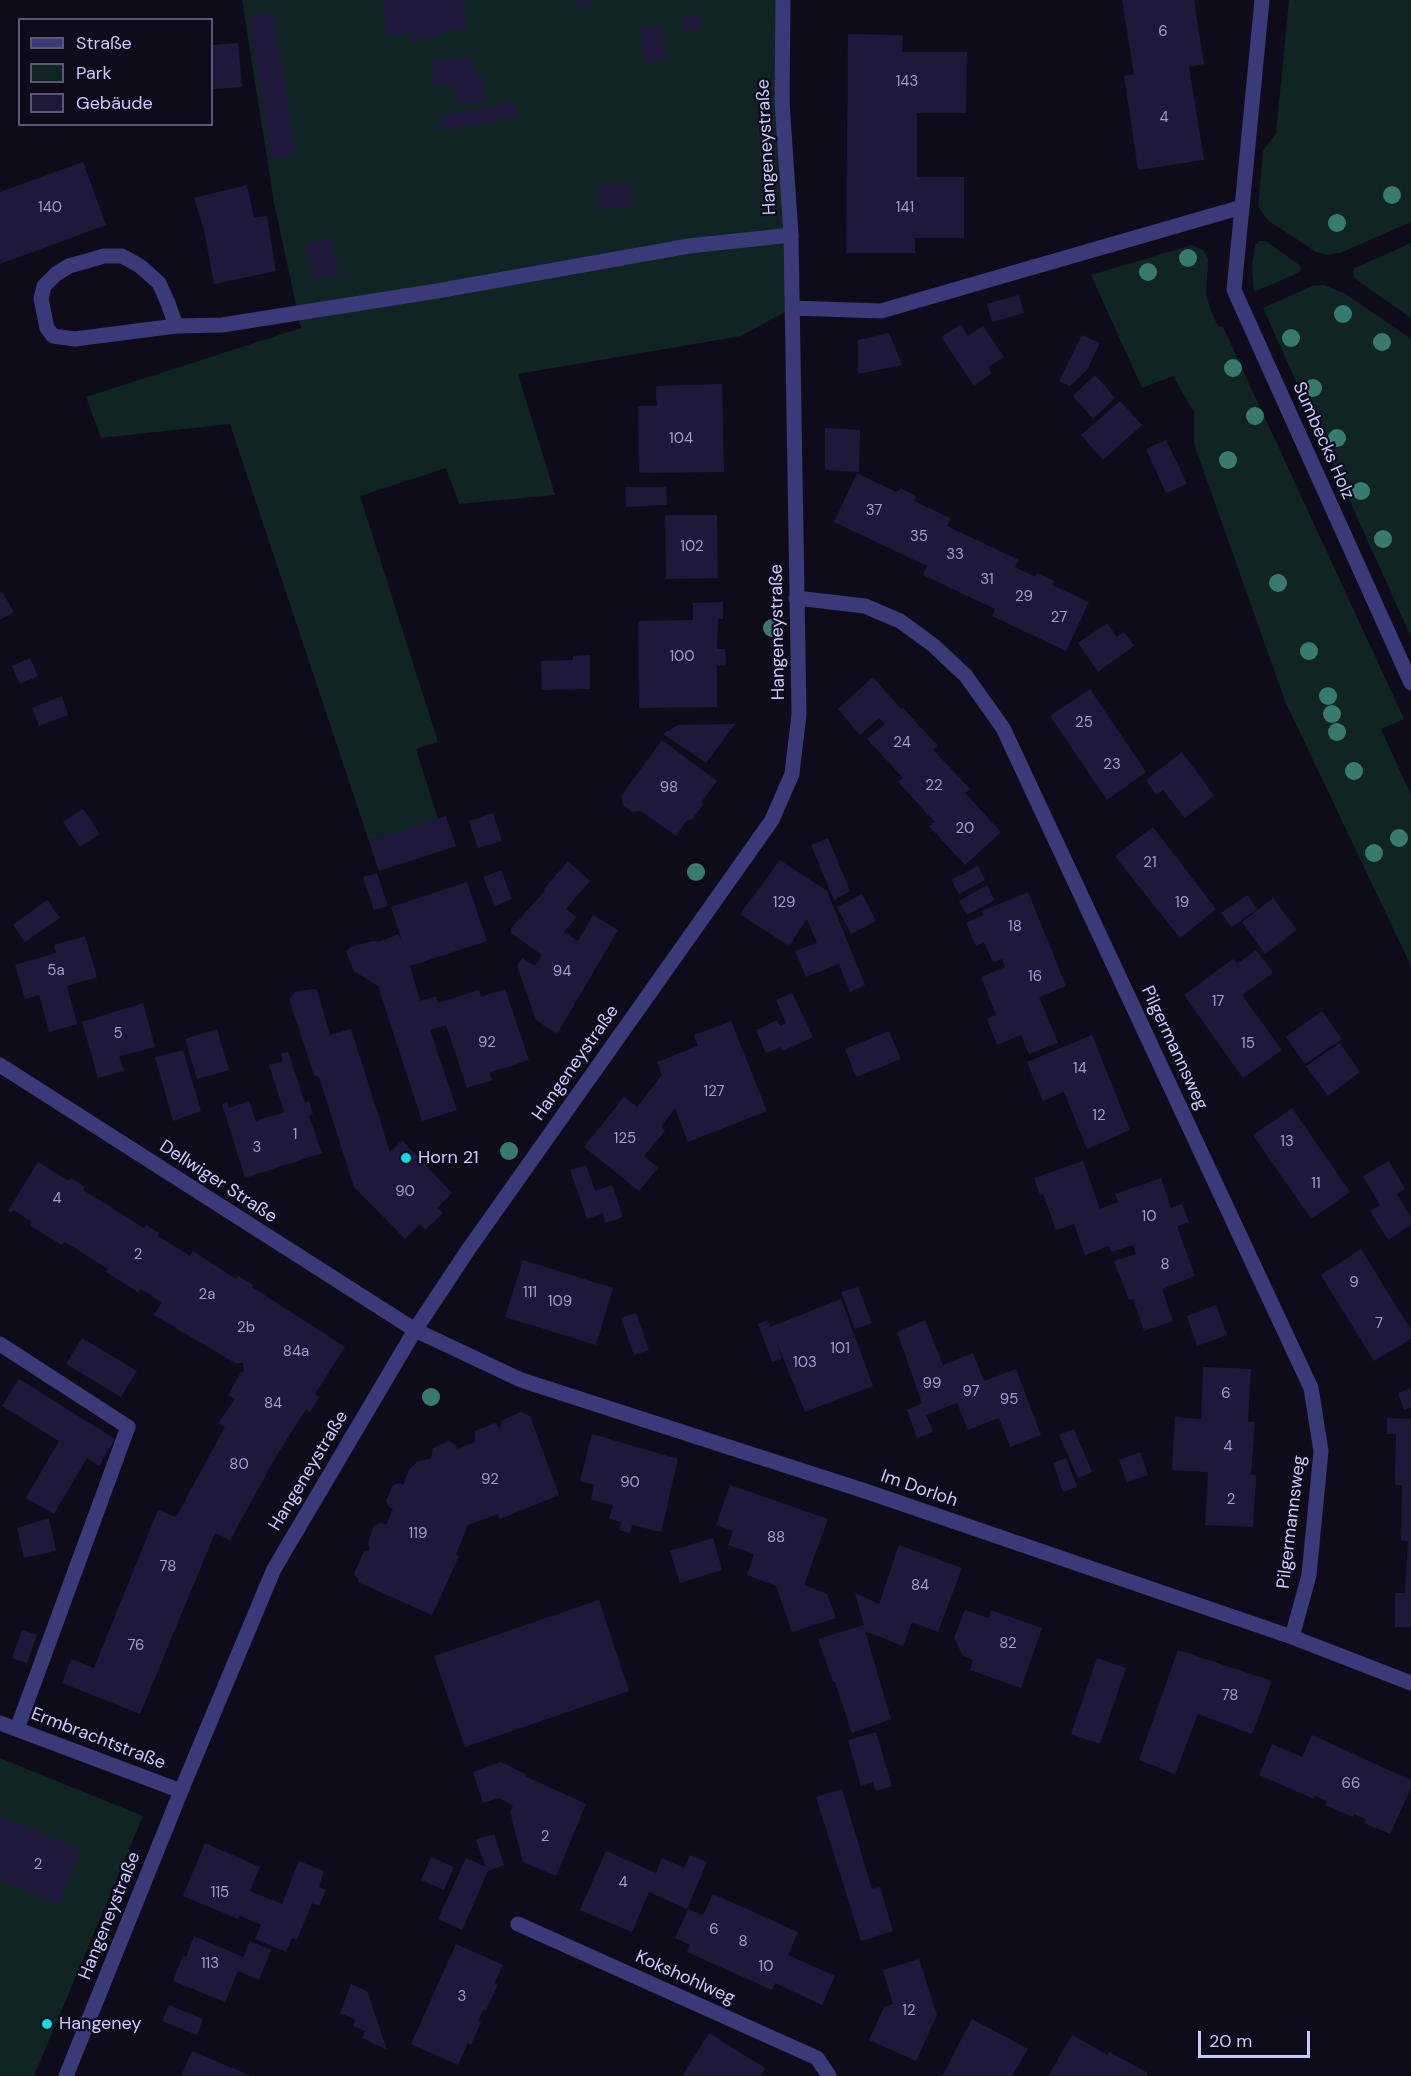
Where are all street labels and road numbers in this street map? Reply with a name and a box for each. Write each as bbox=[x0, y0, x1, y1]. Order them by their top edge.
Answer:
street label: Hangeneystraße bbox=[753, 79, 781, 215]
street label: Sumbecks Holz bbox=[1287, 379, 1359, 503]
street label: Hangeneystraße bbox=[766, 564, 790, 700]
street label: Pilgermannsweg bbox=[1136, 983, 1212, 1113]
street label: Hangeneystraße bbox=[528, 1001, 624, 1125]
street label: Dellwiger Straße bbox=[155, 1136, 281, 1228]
street label: Hangeneystraße bbox=[265, 1407, 353, 1535]
street label: Pilgermannsweg bbox=[1273, 1454, 1311, 1590]
street label: Im Dorloh bbox=[878, 1466, 960, 1512]
street label: Ermbrachtstraße bbox=[28, 1703, 168, 1775]
street label: Hangeneystraße bbox=[75, 1849, 145, 1983]
street label: Kokshohlweg bbox=[632, 1946, 738, 2010]

